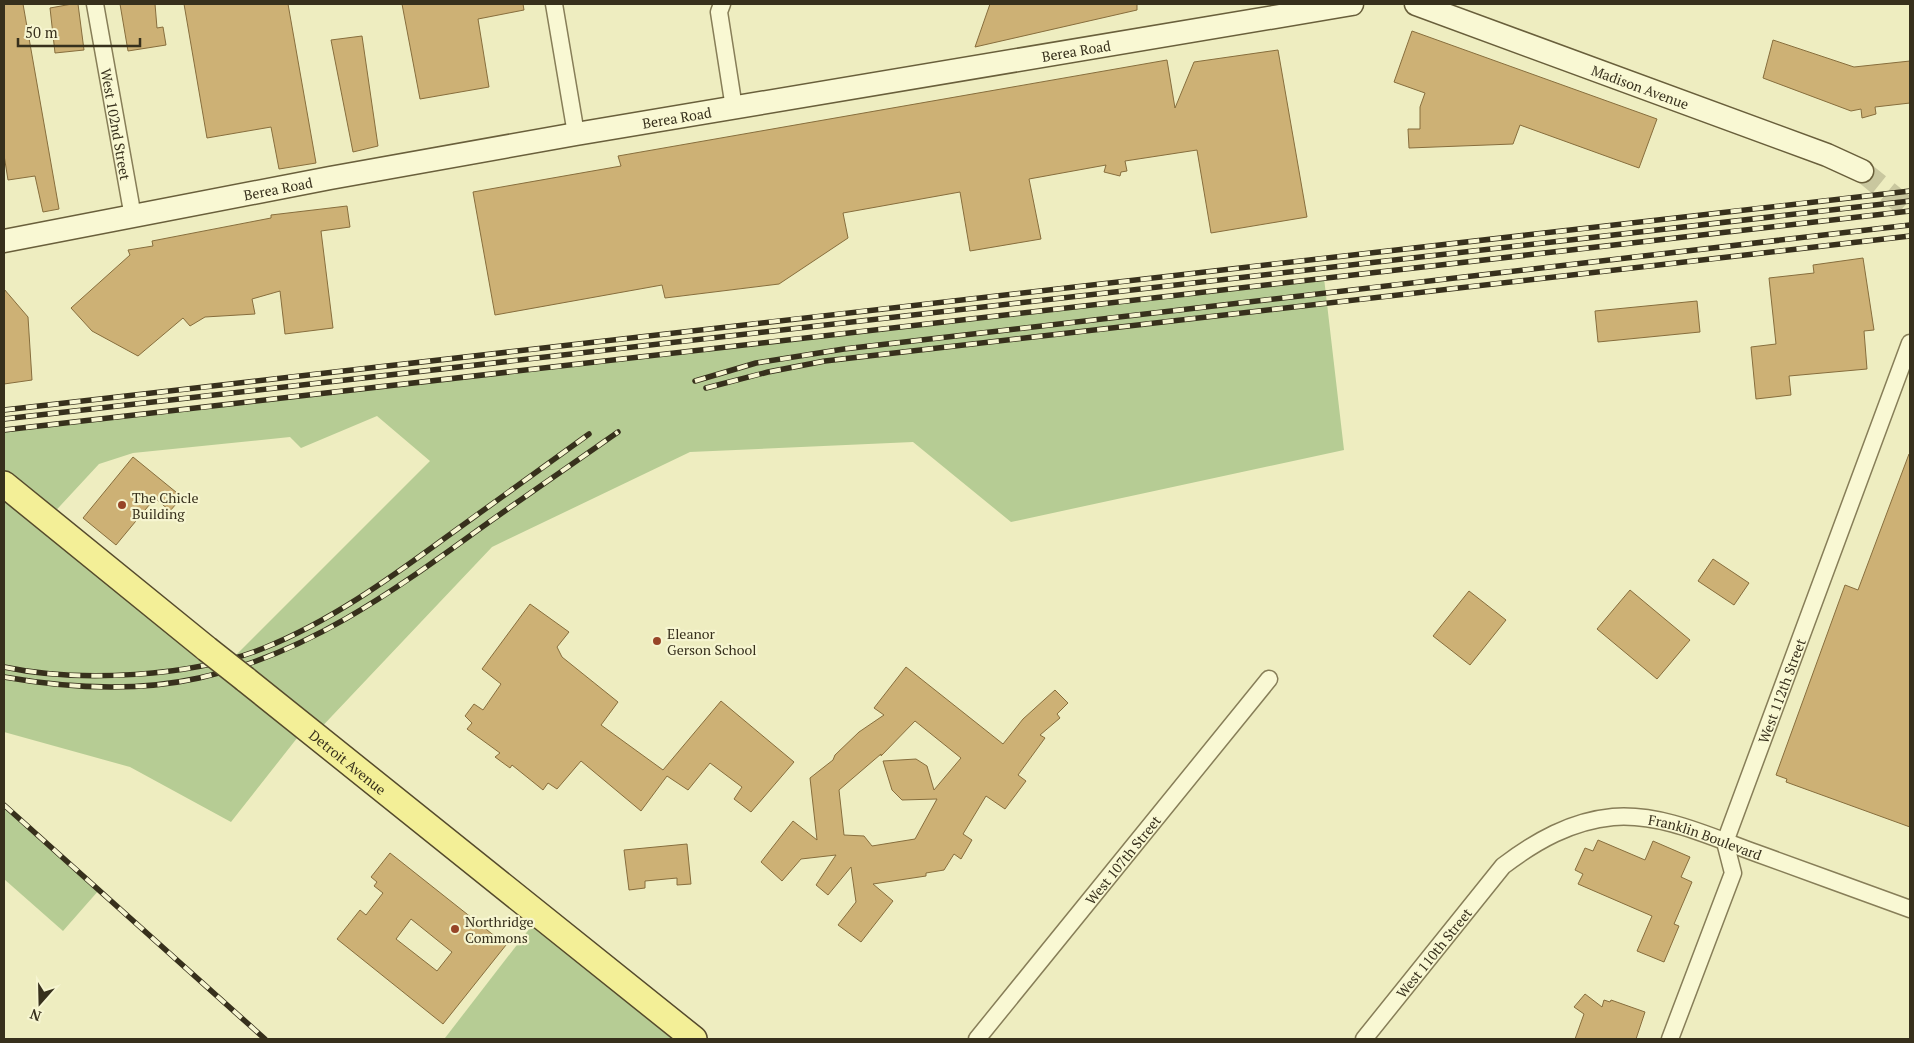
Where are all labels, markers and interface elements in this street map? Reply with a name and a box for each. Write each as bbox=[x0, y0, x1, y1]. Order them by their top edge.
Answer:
scale bar bbox=[18, 15, 140, 47]
text: 50 m bbox=[25, 22, 58, 42]
street label: Berea Road bbox=[1040, 35, 1112, 65]
street label: Madison Avenue bbox=[1589, 60, 1692, 113]
street label: West 102nd Street bbox=[97, 67, 136, 182]
street label: Berea Road bbox=[641, 102, 713, 132]
street label: Berea Road bbox=[242, 172, 314, 204]
place label: The Chicle Building bbox=[132, 488, 199, 523]
marker: The Chicle Building bbox=[116, 499, 128, 511]
place label: Eleanor Gerson School bbox=[667, 624, 757, 659]
marker: Eleanor Gerson School bbox=[651, 635, 663, 647]
street label: West 112th Street bbox=[1753, 635, 1810, 746]
street label: Detroit Avenue bbox=[305, 725, 391, 798]
street label: Franklin Boulevard bbox=[1647, 809, 1765, 864]
street label: West 107th Street bbox=[1081, 810, 1165, 908]
street label: West 110th Street bbox=[1392, 903, 1476, 1002]
place label: Northridge Commons bbox=[465, 912, 534, 947]
marker: Northridge Commons bbox=[449, 923, 461, 935]
north arrow bbox=[15, 978, 65, 1028]
text: N bbox=[27, 1005, 44, 1026]

